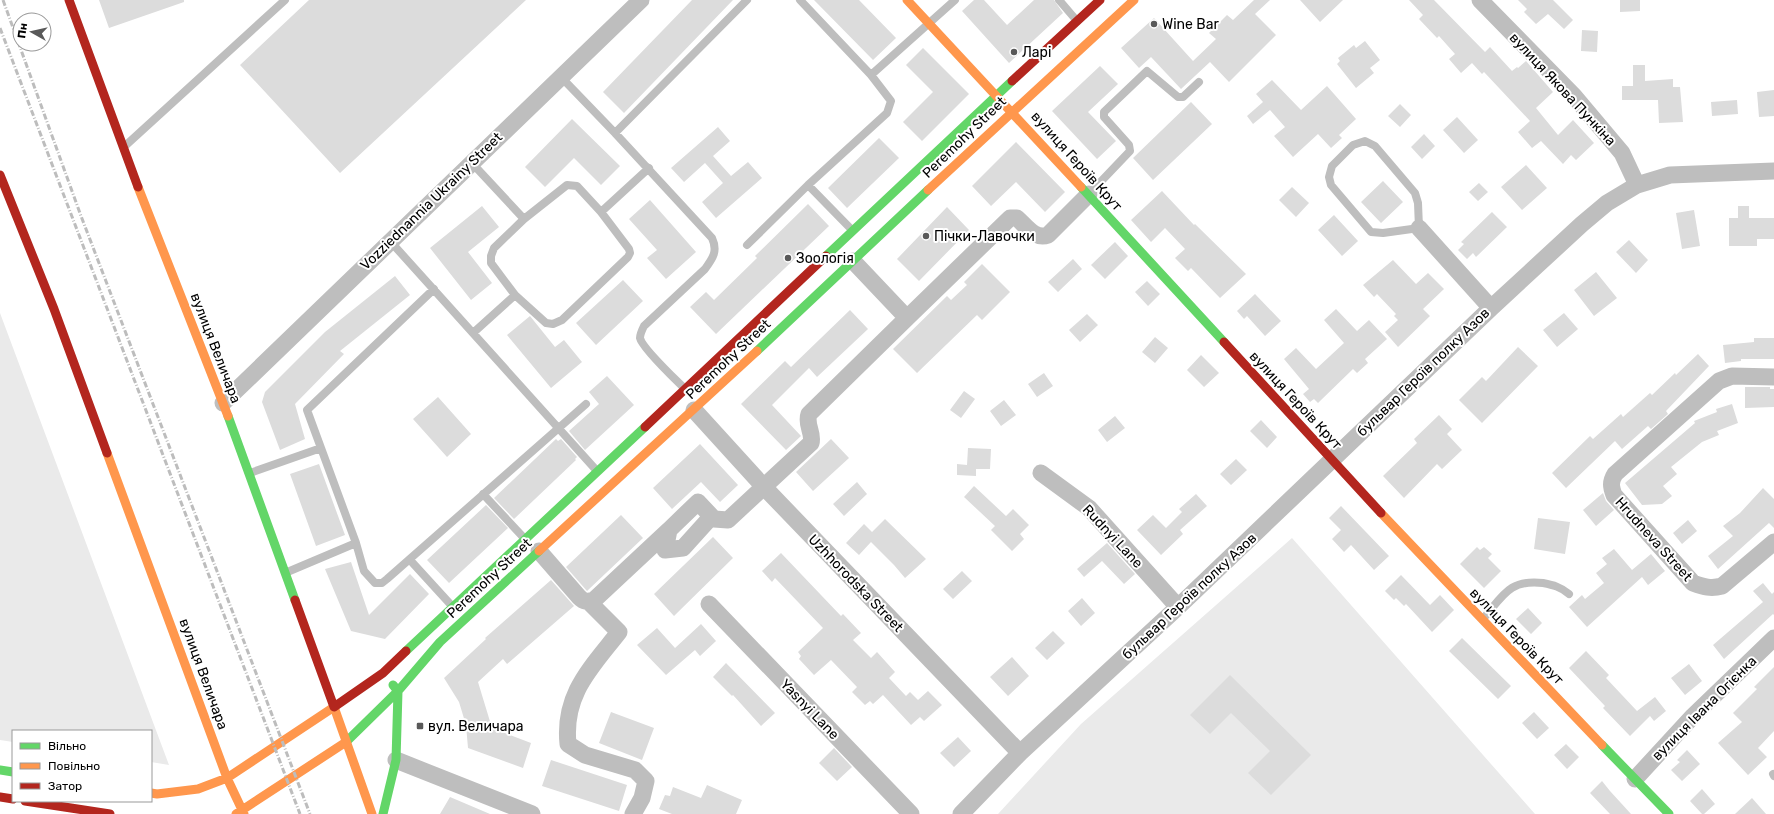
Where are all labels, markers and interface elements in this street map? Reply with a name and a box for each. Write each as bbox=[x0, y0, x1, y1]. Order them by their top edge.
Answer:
north arrow bbox=[12, 12, 52, 52]
place label: Wine Bar bbox=[1162, 16, 1219, 33]
marker: Wine Bar bbox=[1149, 19, 1159, 29]
text: Пн bbox=[15, 22, 30, 39]
street label: вулиця Якова Пункіна bbox=[1506, 29, 1619, 149]
place label: Ларі bbox=[1022, 44, 1051, 61]
marker: Ларі bbox=[1009, 47, 1019, 57]
street label: Peremohy Street bbox=[919, 93, 1010, 182]
street label: вулиця Героїв Крут bbox=[1028, 108, 1126, 215]
street label: Vozziednannia Ukrainy Street bbox=[357, 129, 506, 274]
place label: Пічки-Лавочки bbox=[934, 228, 1035, 245]
marker: Пічки-Лавочки bbox=[921, 231, 931, 241]
place label: Зоологія bbox=[796, 250, 854, 267]
marker: Зоологія bbox=[783, 253, 793, 263]
street label: вулиця Величара bbox=[187, 291, 244, 406]
street label: бульвар Героїв полку Азов bbox=[1354, 304, 1493, 440]
street label: Peremohy Street bbox=[682, 315, 775, 403]
street label: вулиця Героїв Крут bbox=[1246, 348, 1345, 453]
street label: Hrudneva Street bbox=[1611, 494, 1696, 585]
street label: Rudnyi Lane bbox=[1079, 501, 1146, 572]
street label: бульвар Героїв полку Азов bbox=[1119, 529, 1260, 663]
street label: Uzhhorodska Street bbox=[805, 531, 907, 636]
street label: Peremohy Street bbox=[443, 534, 536, 622]
street label: вулиця Героїв Крут bbox=[1466, 584, 1567, 688]
street label: вулиця Величара bbox=[176, 616, 231, 732]
street label: вулиця Івана Огієнка bbox=[1649, 653, 1760, 764]
street label: Yasnyi Lane bbox=[777, 676, 843, 743]
place label: вул. Величара bbox=[428, 718, 523, 735]
marker: вул. Величара bbox=[415, 721, 425, 731]
legend bbox=[12, 730, 152, 802]
text: Вільно bbox=[48, 739, 86, 753]
text: Повільно bbox=[48, 759, 100, 773]
text: Затор bbox=[48, 779, 82, 793]

